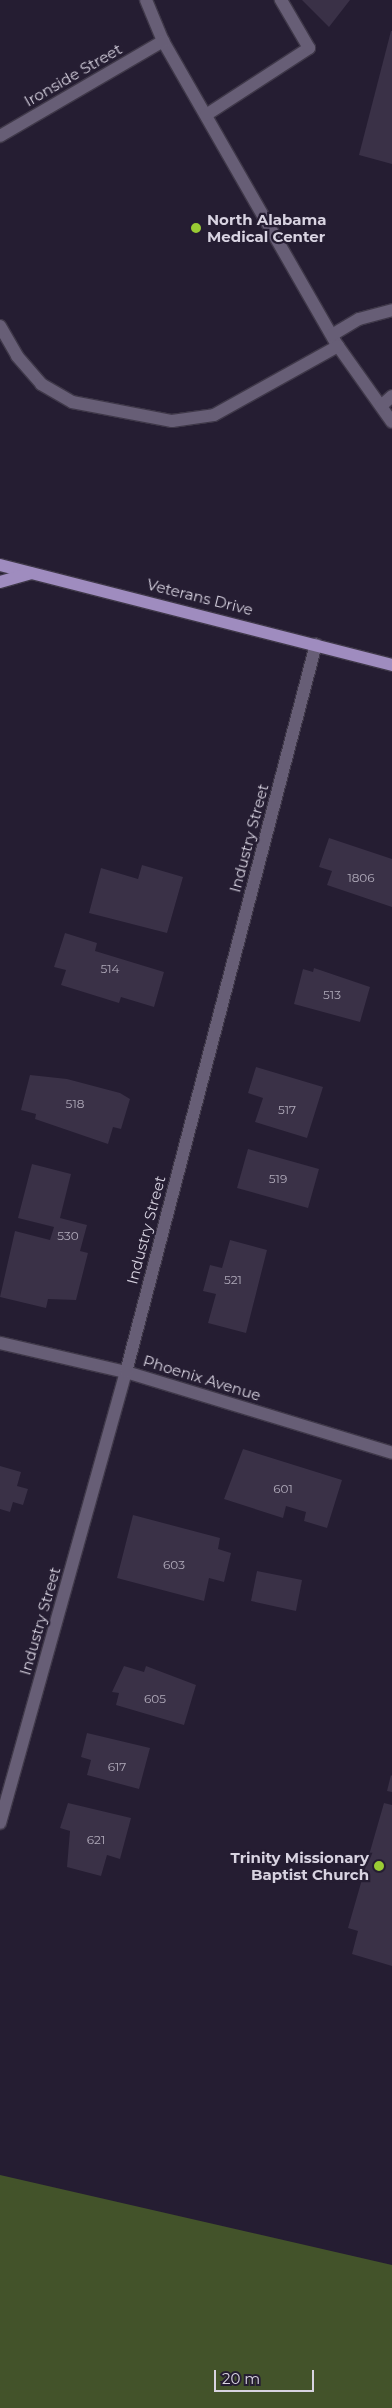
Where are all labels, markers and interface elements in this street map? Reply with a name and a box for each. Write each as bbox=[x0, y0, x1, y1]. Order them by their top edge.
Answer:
street label: Ironside Street bbox=[21, 40, 125, 110]
place label: North Alabama Medical Center bbox=[207, 210, 326, 245]
marker: North Alabama Medical Center bbox=[189, 221, 203, 235]
street label: Veterans Drive bbox=[145, 575, 255, 619]
street label: Industry Street bbox=[226, 782, 272, 894]
house number: 1806 bbox=[347, 871, 375, 885]
house number: 514 bbox=[100, 962, 120, 976]
house number: 513 bbox=[323, 988, 341, 1002]
house number: 518 bbox=[66, 1097, 84, 1111]
house number: 517 bbox=[278, 1103, 296, 1117]
house number: 519 bbox=[269, 1172, 287, 1186]
street label: Industry Street bbox=[123, 1174, 169, 1286]
house number: 530 bbox=[57, 1229, 79, 1243]
house number: 521 bbox=[224, 1273, 242, 1287]
street label: Phoenix Avenue bbox=[141, 1352, 263, 1404]
house number: 601 bbox=[273, 1482, 293, 1496]
house number: 603 bbox=[163, 1558, 185, 1572]
street label: Industry Street bbox=[16, 1565, 64, 1677]
house number: 605 bbox=[144, 1692, 166, 1706]
house number: 617 bbox=[108, 1760, 126, 1774]
house number: 621 bbox=[87, 1833, 105, 1847]
place label: Trinity Missionary Baptist Church bbox=[231, 1848, 369, 1883]
marker: Trinity Missionary Baptist Church bbox=[373, 1860, 385, 1872]
scale bar bbox=[217, 2360, 317, 2392]
text: 20 m bbox=[222, 2369, 260, 2388]

